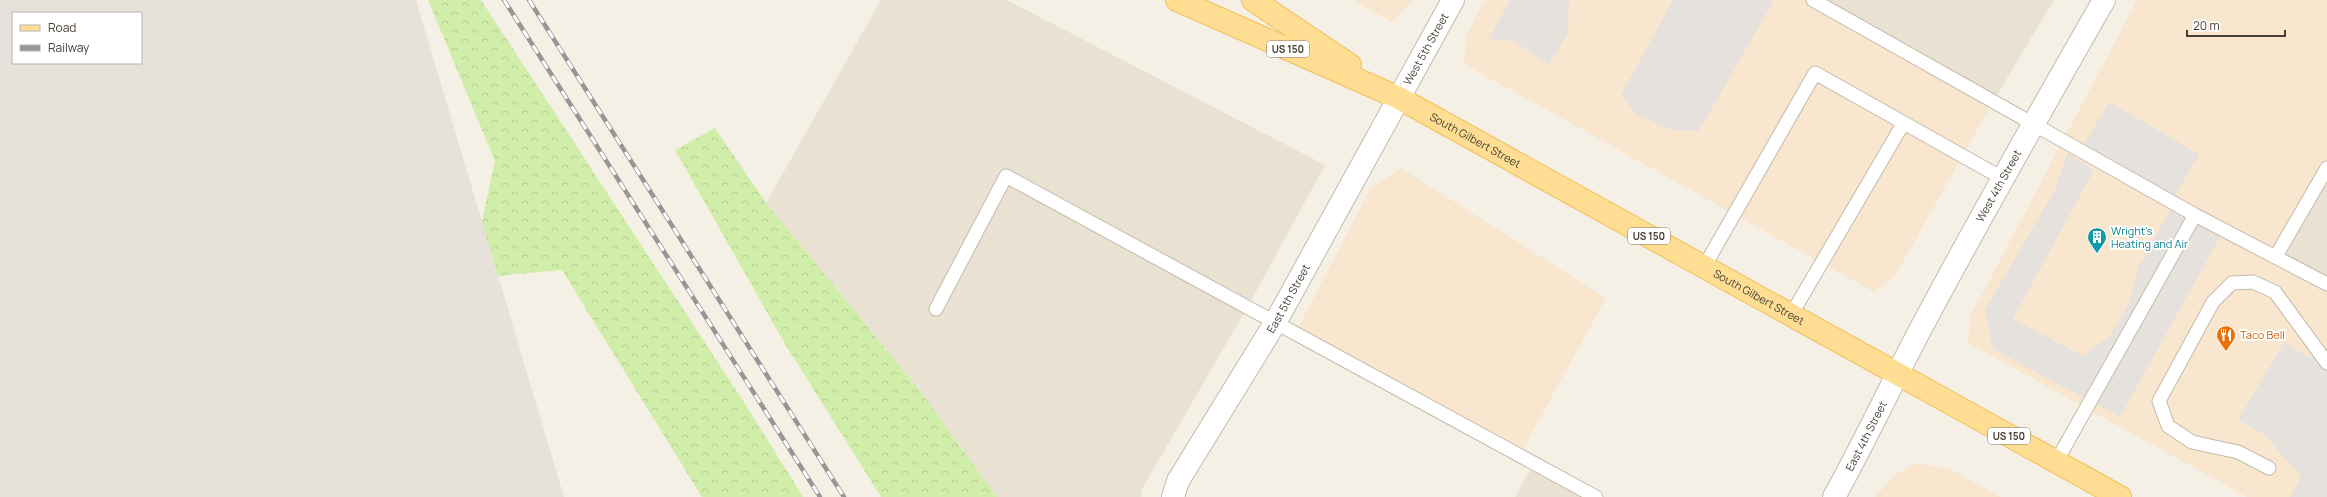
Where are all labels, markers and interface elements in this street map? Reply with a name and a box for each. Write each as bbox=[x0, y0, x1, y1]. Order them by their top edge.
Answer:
street label: West 5th Street bbox=[1400, 10, 1452, 88]
legend bbox=[12, 12, 142, 64]
scale bar bbox=[2187, 12, 2285, 38]
text: 20 m bbox=[2193, 17, 2220, 34]
text: Road bbox=[48, 19, 76, 36]
text: Railway bbox=[48, 39, 90, 56]
road number: US 150 bbox=[1267, 41, 1309, 57]
street label: South Gilbert Street bbox=[1427, 109, 1524, 171]
street label: West 4th Street bbox=[1972, 147, 2024, 224]
place label: Wright's Heating and Air bbox=[2111, 223, 2188, 251]
building icon: Wright's Heating and Air bbox=[2086, 226, 2108, 254]
road number: US 150 bbox=[1628, 228, 1670, 244]
street label: East 5th Street bbox=[1263, 261, 1313, 336]
street label: South Gilbert Street bbox=[1711, 266, 1807, 328]
restaurant icon: Taco Bell bbox=[2215, 324, 2237, 352]
place label: Taco Bell bbox=[2240, 327, 2285, 342]
street label: East 4th Street bbox=[1842, 398, 1890, 473]
road number: US 150 bbox=[1988, 428, 2030, 444]

